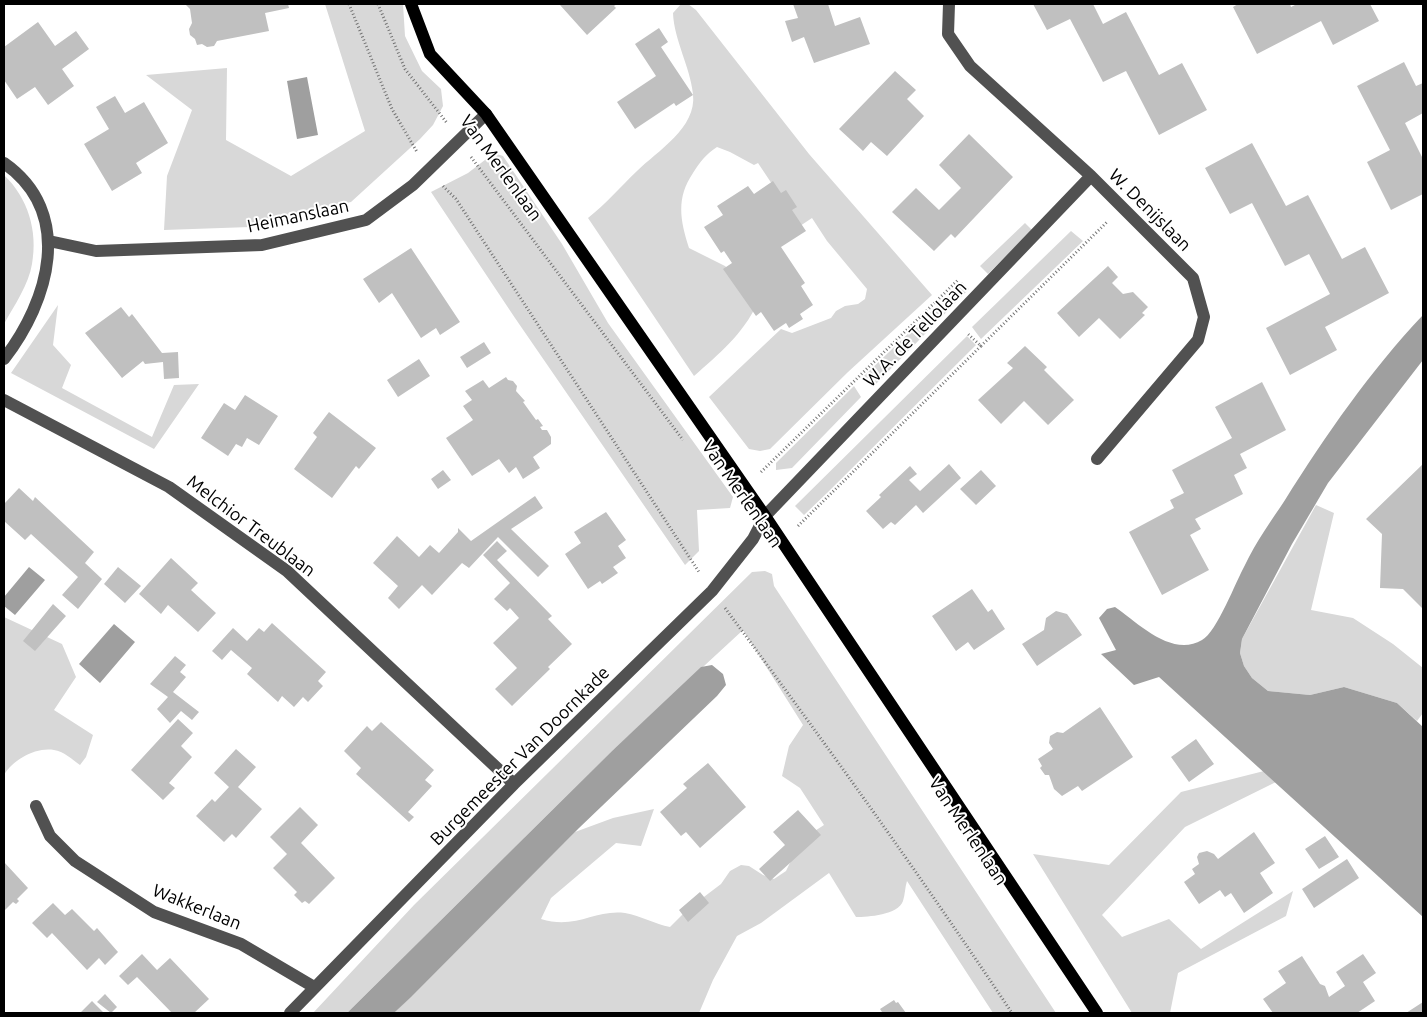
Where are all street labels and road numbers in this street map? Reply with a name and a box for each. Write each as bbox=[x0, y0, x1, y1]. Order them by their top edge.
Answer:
street label: Van Merlenlaan bbox=[455, 111, 547, 225]
street label: W. Denijslaan bbox=[1104, 164, 1196, 256]
street label: Heimanslaan bbox=[245, 195, 351, 237]
street label: W.A. de Tellolaan bbox=[859, 277, 971, 391]
street label: Van Merlenlaan bbox=[697, 436, 787, 552]
street label: Melchior Treublaan bbox=[182, 471, 320, 581]
street label: Burgemeester Van Doornkade bbox=[426, 662, 614, 850]
street label: Van Merlenlaan bbox=[924, 773, 1012, 889]
street label: Wakkerlaan bbox=[150, 879, 244, 935]

